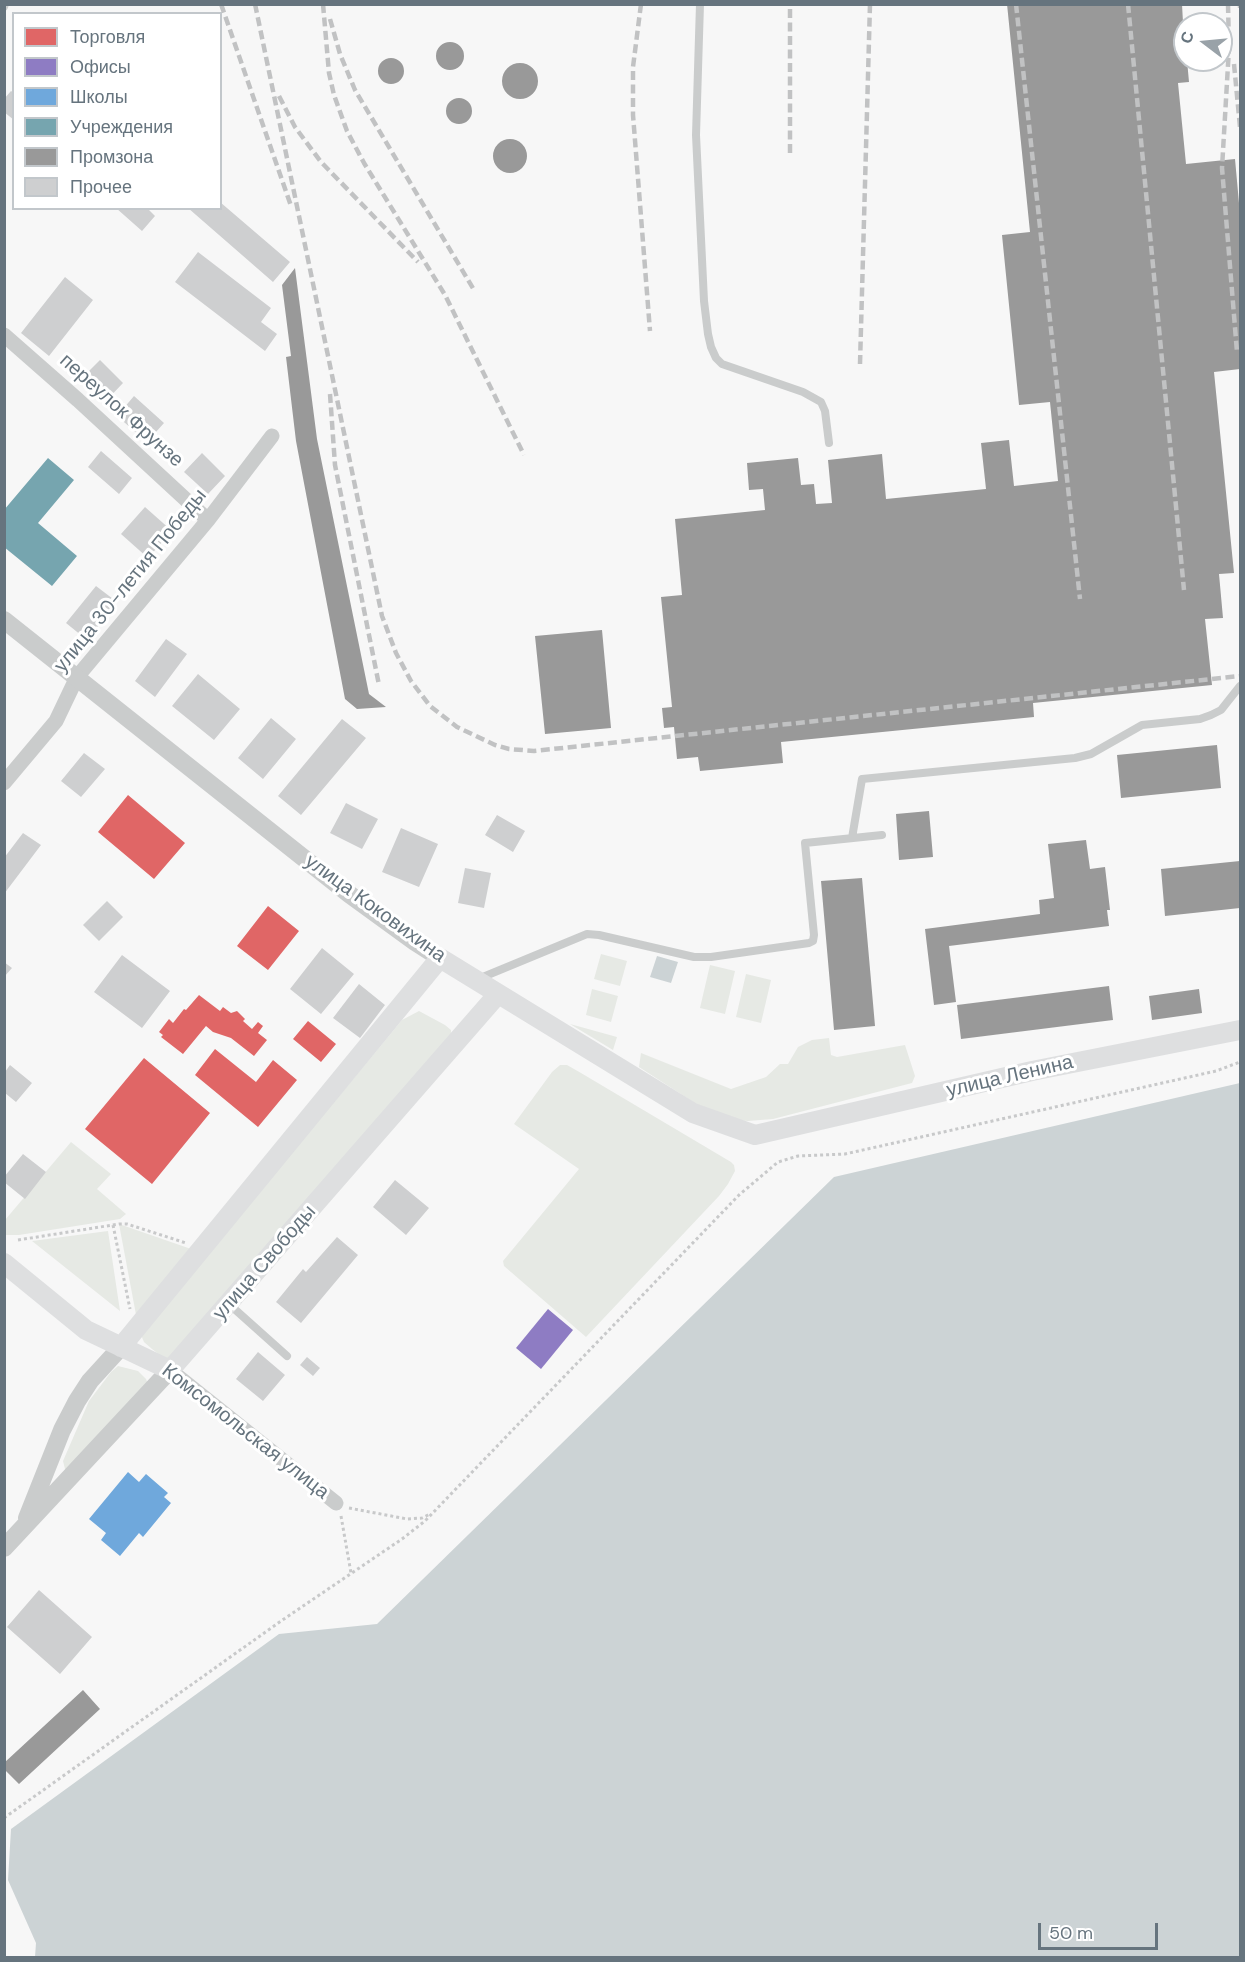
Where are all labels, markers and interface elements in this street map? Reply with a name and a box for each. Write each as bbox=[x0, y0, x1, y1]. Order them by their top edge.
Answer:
legend bbox=[12, 12, 222, 210]
north arrow bbox=[1173, 12, 1233, 72]
text: Торговля bbox=[70, 25, 145, 49]
text: С bbox=[1175, 29, 1199, 46]
text: Офисы bbox=[70, 55, 131, 79]
text: Школы bbox=[70, 85, 128, 109]
text: Учреждения bbox=[70, 115, 173, 139]
text: Промзона bbox=[70, 145, 153, 169]
text: Прочее bbox=[70, 175, 132, 199]
street label: переулок Фрунзе bbox=[54, 349, 188, 473]
street label: улица 30-летия Победы bbox=[50, 485, 212, 677]
street label: улица Коковихина bbox=[300, 850, 450, 968]
street label: улица Ленина bbox=[944, 1051, 1076, 1103]
street label: улица Свободы bbox=[209, 1201, 321, 1325]
street label: Комсомольская улица bbox=[157, 1359, 333, 1505]
scale bar bbox=[1041, 1911, 1161, 1949]
text: 50 m bbox=[1049, 1921, 1093, 1945]

